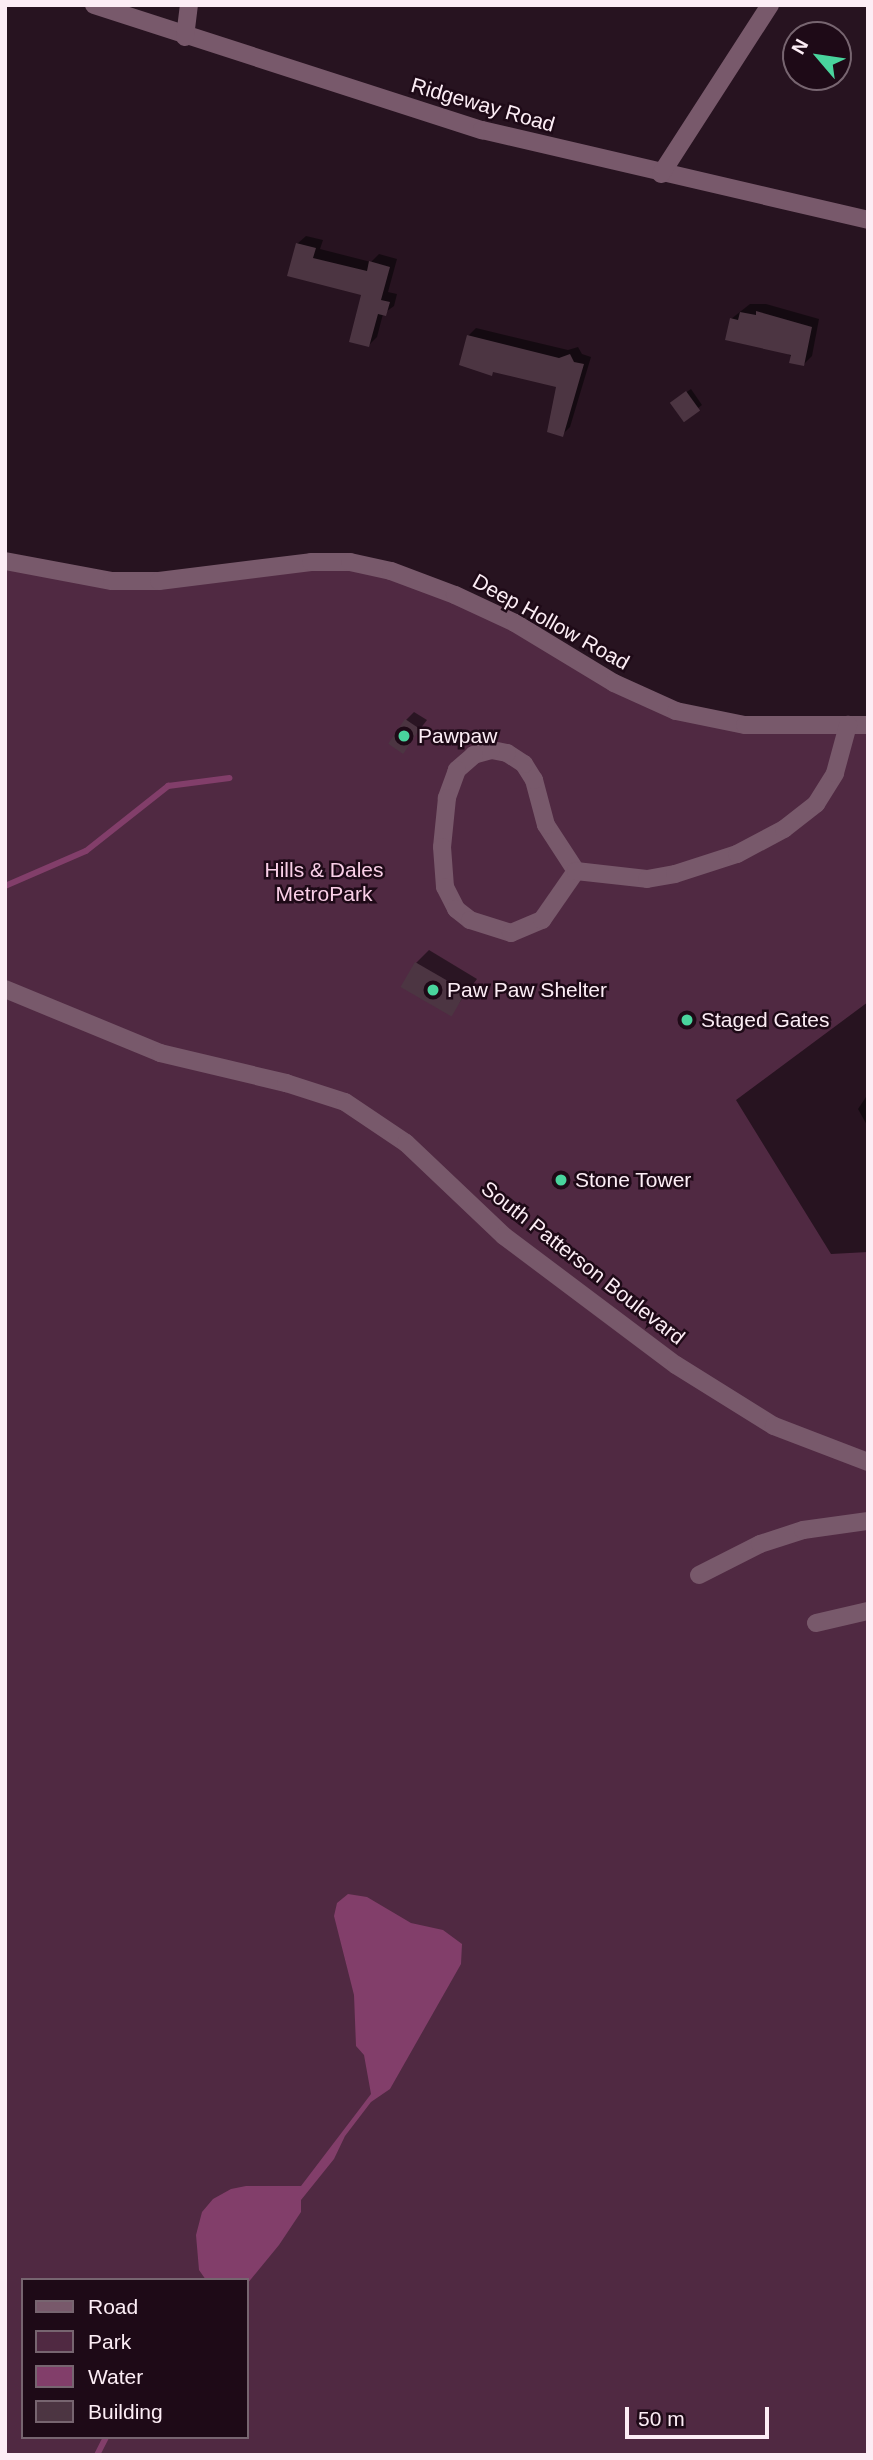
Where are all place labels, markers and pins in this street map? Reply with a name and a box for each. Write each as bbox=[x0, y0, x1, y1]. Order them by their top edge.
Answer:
place label: Pawpaw bbox=[418, 723, 497, 749]
marker: Pawpaw bbox=[396, 728, 412, 744]
place label: Paw Paw Shelter bbox=[447, 977, 607, 1003]
marker: Paw Paw Shelter bbox=[425, 982, 441, 998]
place label: Staged Gates bbox=[701, 1007, 829, 1033]
marker: Staged Gates bbox=[679, 1012, 695, 1028]
place label: Stone Tower bbox=[575, 1167, 692, 1193]
marker: Stone Tower bbox=[553, 1172, 569, 1188]

